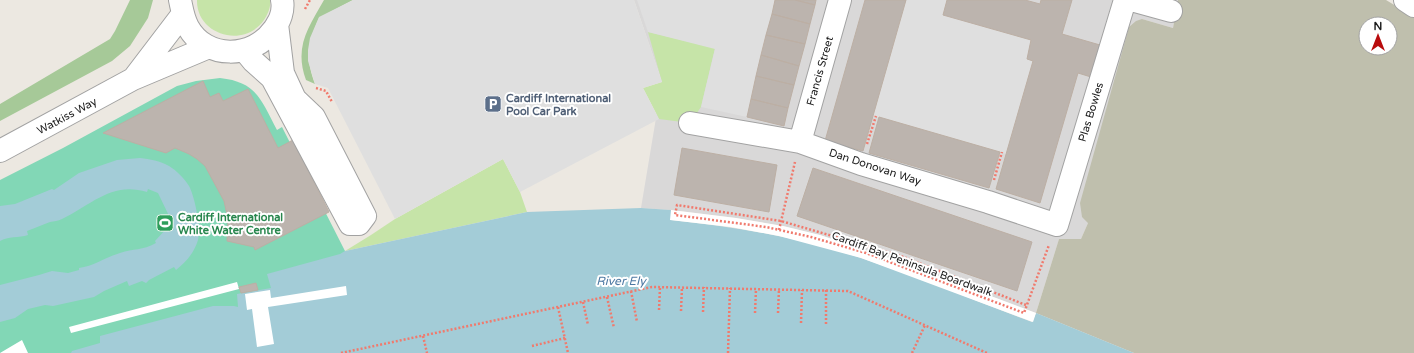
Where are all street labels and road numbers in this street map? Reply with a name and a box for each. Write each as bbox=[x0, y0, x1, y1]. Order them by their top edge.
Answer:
street label: Francis Street bbox=[804, 35, 836, 107]
street label: Plas Bowles bbox=[1076, 81, 1106, 143]
street label: Watkiss Way bbox=[35, 95, 99, 137]
street label: Dan Donovan Way bbox=[827, 146, 923, 188]
street label: Cardiff Bay Peninsula Boardwalk bbox=[830, 229, 994, 299]

